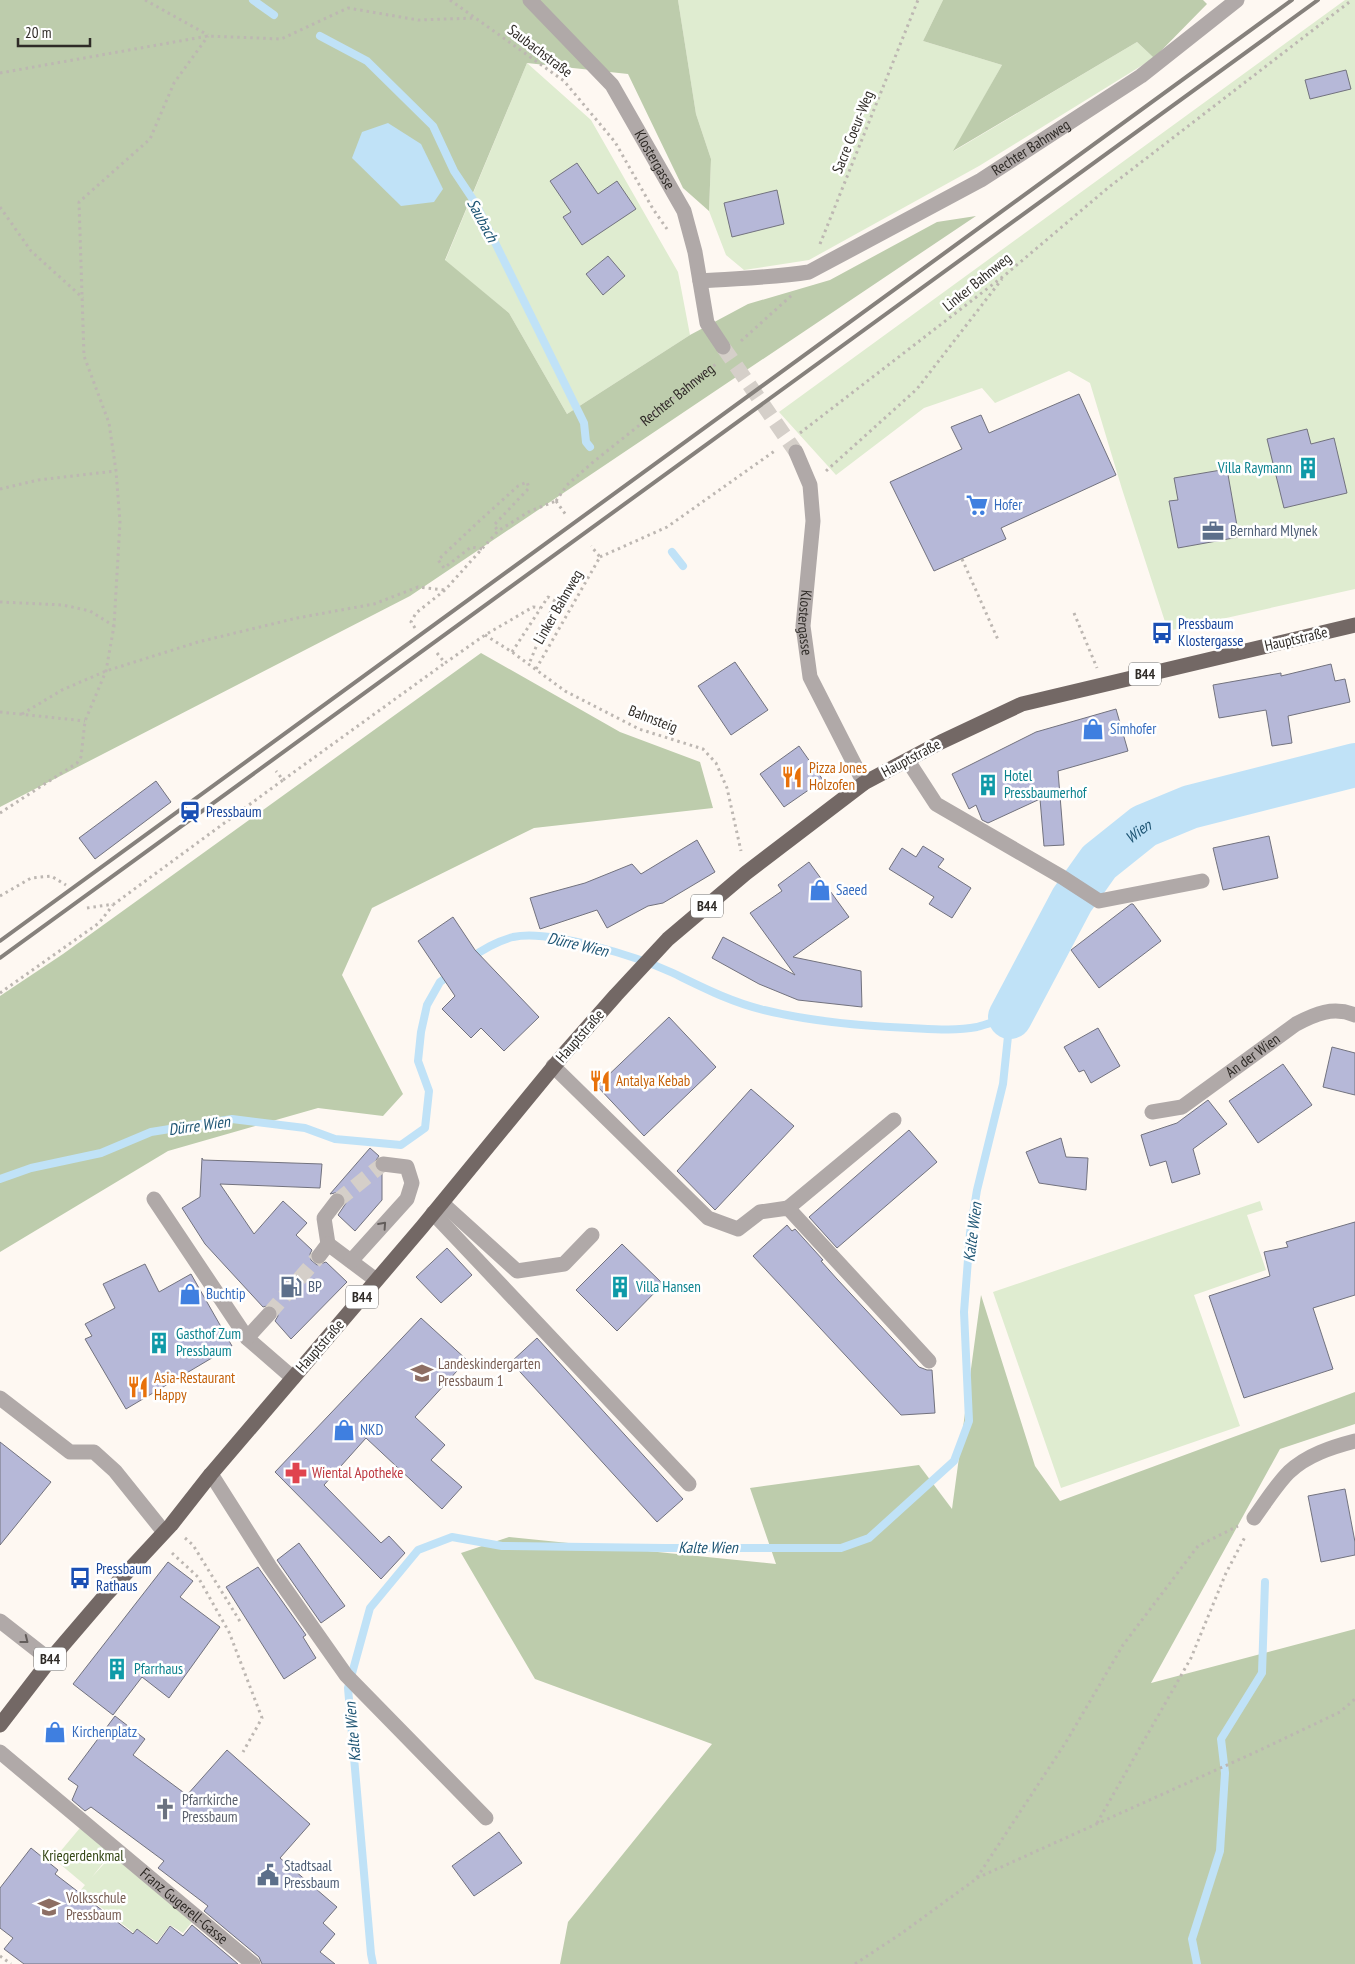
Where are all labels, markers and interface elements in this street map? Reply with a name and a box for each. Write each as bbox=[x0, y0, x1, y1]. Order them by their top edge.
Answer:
scale bar bbox=[18, 15, 90, 47]
street label: Saubachstraße bbox=[504, 20, 576, 81]
text: 20 m bbox=[25, 23, 51, 42]
street label: Sacre Coeur-Weg bbox=[827, 88, 878, 176]
street label: Rechter Bahnweg bbox=[988, 115, 1073, 180]
street label: Klostergasse bbox=[631, 126, 680, 193]
water label: Saubach bbox=[463, 195, 503, 246]
street label: Linker Bahnweg bbox=[939, 248, 1015, 315]
street label: Rechter Bahnweg bbox=[636, 359, 718, 430]
building icon: Villa Raymann bbox=[1295, 455, 1321, 481]
place label: Villa Raymann bbox=[1217, 458, 1292, 477]
supermarket icon: Hofer bbox=[964, 492, 990, 518]
place label: Hofer bbox=[994, 495, 1023, 514]
office icon: Bernhard Mlynek bbox=[1200, 518, 1226, 544]
place label: Bernhard Mlynek bbox=[1230, 521, 1318, 540]
street label: Linker Bahnweg bbox=[529, 566, 586, 647]
street label: Klostergasse bbox=[794, 589, 817, 656]
place label: Pressbaum Klostergasse bbox=[1178, 614, 1244, 650]
bus stop icon: Pressbaum Klostergasse bbox=[1149, 620, 1175, 646]
street label: Hauptstraße bbox=[1263, 622, 1329, 655]
road number: B44 bbox=[1129, 662, 1161, 686]
street label: Bahnsteig bbox=[626, 700, 681, 737]
shop icon: Simhofer bbox=[1080, 716, 1106, 742]
place label: Simhofer bbox=[1110, 719, 1157, 738]
street label: Hauptstraße bbox=[878, 734, 943, 781]
place label: Pizza Jones Holzofen bbox=[809, 758, 867, 794]
restaurant icon: Pizza Jones Holzofen bbox=[779, 764, 805, 790]
place label: Hotel Pressbaumerhof bbox=[1004, 766, 1088, 802]
building icon: Hotel Pressbaumerhof bbox=[975, 772, 1001, 798]
station icon: Pressbaum bbox=[177, 799, 203, 825]
place label: Pressbaum bbox=[206, 802, 262, 821]
water label: Wien bbox=[1121, 814, 1155, 847]
shop icon: Saeed bbox=[807, 877, 833, 903]
place label: Saeed bbox=[836, 880, 867, 899]
road number: B44 bbox=[691, 894, 723, 918]
water label: Dürre Wien bbox=[546, 927, 611, 961]
street label: Hauptstraße bbox=[551, 1005, 608, 1066]
street label: An der Wien bbox=[1222, 1029, 1284, 1081]
restaurant icon: Antalya Kebab bbox=[587, 1068, 613, 1094]
place label: Antalya Kebab bbox=[616, 1071, 690, 1090]
water label: Dürre Wien bbox=[167, 1111, 232, 1139]
water label: Kalte Wien bbox=[958, 1200, 986, 1263]
one-way arrow bbox=[377, 1221, 386, 1230]
fuel station icon: BP bbox=[278, 1274, 304, 1300]
building icon: Villa Hansen bbox=[607, 1274, 633, 1300]
place label: BP bbox=[308, 1277, 322, 1296]
place label: Villa Hansen bbox=[635, 1277, 701, 1296]
shop icon: Buchtip bbox=[177, 1281, 203, 1307]
place label: Buchtip bbox=[206, 1284, 245, 1303]
road number: B44 bbox=[346, 1285, 378, 1308]
street label: Hauptstraße bbox=[291, 1315, 348, 1376]
place label: Gasthof Zum Pressbaum bbox=[176, 1324, 241, 1360]
building icon: Gasthof Zum Pressbaum bbox=[146, 1330, 172, 1356]
place label: Landeskindergarten Pressbaum 1 bbox=[438, 1354, 541, 1390]
school or university icon: Landeskindergarten Pressbaum 1 bbox=[409, 1360, 435, 1386]
place label: Asia-Restaurant Happy bbox=[154, 1368, 235, 1404]
restaurant icon: Asia-Restaurant Happy bbox=[125, 1374, 151, 1400]
shop icon: NKD bbox=[331, 1417, 357, 1443]
place label: NKD bbox=[360, 1420, 383, 1439]
pharmacy icon: Wiental Apotheke bbox=[283, 1460, 309, 1486]
place label: Wiental Apotheke bbox=[312, 1463, 403, 1482]
water label: Kalte Wien bbox=[678, 1537, 739, 1557]
place label: Pressbaum Rathaus bbox=[96, 1559, 152, 1595]
bus stop icon: Pressbaum Rathaus bbox=[67, 1565, 93, 1591]
one-way arrow bbox=[19, 1635, 28, 1643]
road number: B44 bbox=[34, 1648, 66, 1670]
building icon: Pfarrhaus bbox=[104, 1656, 130, 1682]
place label: Pfarrhaus bbox=[134, 1659, 183, 1678]
water label: Kalte Wien bbox=[339, 1700, 365, 1763]
shop icon: Kirchenplatz bbox=[42, 1719, 68, 1745]
place label: Kirchenplatz bbox=[72, 1722, 137, 1741]
place label: Pfarrkirche Pressbaum bbox=[182, 1790, 238, 1826]
church icon: Pfarrkirche Pressbaum bbox=[152, 1796, 178, 1822]
park label: Kriegerdenkmal bbox=[42, 1846, 124, 1865]
place label: Stadtsaal Pressbaum bbox=[284, 1856, 340, 1892]
public building icon: Stadtsaal Pressbaum bbox=[255, 1862, 281, 1888]
street label: Franz Gugerell-Gasse bbox=[136, 1863, 232, 1948]
place label: Volksschule Pressbaum bbox=[65, 1888, 126, 1924]
school or university icon: Volksschule Pressbaum bbox=[36, 1894, 62, 1920]

